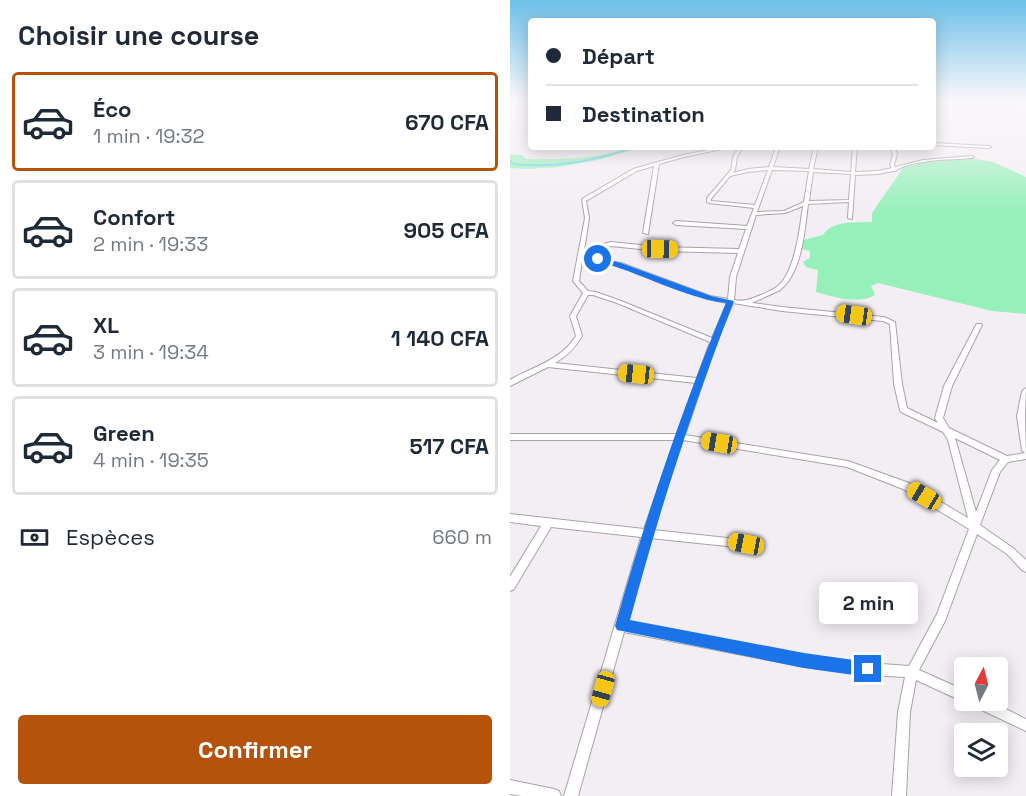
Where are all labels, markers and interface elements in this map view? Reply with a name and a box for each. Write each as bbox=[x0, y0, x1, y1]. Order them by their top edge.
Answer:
text: Choisir une course bbox=[18, 18, 259, 53]
text: Départ bbox=[582, 42, 655, 70]
icon: car bbox=[21, 95, 75, 149]
text: Éco bbox=[93, 95, 132, 123]
text: Destination bbox=[582, 100, 705, 128]
text: 670 CFA bbox=[405, 108, 489, 136]
text: 1 min · 19:32 bbox=[93, 123, 205, 149]
icon: car bbox=[21, 203, 75, 257]
text: Confort bbox=[93, 203, 175, 231]
text: 905 CFA bbox=[403, 216, 489, 244]
text: 2 min · 19:33 bbox=[93, 231, 208, 257]
car bbox=[642, 240, 678, 258]
route start bbox=[584, 245, 611, 272]
car bbox=[835, 304, 873, 326]
icon: car bbox=[21, 311, 75, 365]
text: XL bbox=[93, 311, 119, 339]
text: 1 140 CFA bbox=[391, 324, 489, 352]
text: 3 min · 19:34 bbox=[93, 339, 209, 365]
car bbox=[617, 363, 655, 385]
icon: car bbox=[21, 419, 75, 473]
text: Green bbox=[93, 419, 155, 447]
car bbox=[700, 431, 738, 455]
text: 517 CFA bbox=[410, 432, 489, 460]
text: 4 min · 19:35 bbox=[93, 447, 209, 473]
car bbox=[904, 479, 944, 513]
icon: cash bbox=[18, 521, 51, 554]
text: Espèces bbox=[66, 523, 155, 551]
text: 660 m bbox=[432, 524, 492, 550]
car bbox=[727, 532, 765, 556]
callout: 2 min bbox=[818, 582, 917, 624]
text: 2 min bbox=[843, 590, 894, 616]
route end bbox=[854, 655, 881, 682]
north arrow bbox=[954, 657, 1008, 711]
map controls bbox=[954, 657, 1008, 777]
car bbox=[589, 669, 617, 709]
button: Confirmer bbox=[18, 715, 492, 784]
button: layers bbox=[954, 723, 1008, 777]

